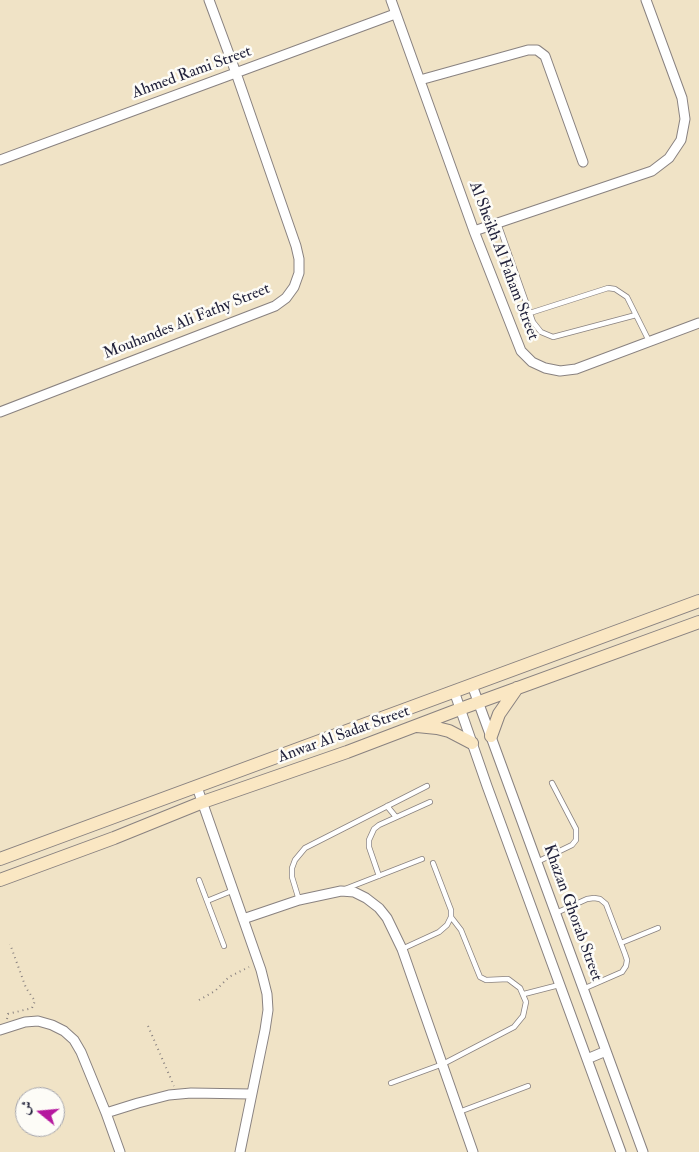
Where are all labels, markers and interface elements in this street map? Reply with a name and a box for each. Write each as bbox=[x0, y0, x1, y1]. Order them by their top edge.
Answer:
street label: Ahmed Rami Street bbox=[130, 43, 254, 103]
street label: Al Sheikh Al Faham Street bbox=[464, 179, 542, 343]
street label: Mouhandes Ali Fathy Street bbox=[101, 280, 273, 364]
street label: Anwar Al Sadat Street bbox=[276, 702, 412, 768]
street label: Khazan Ghorab Street bbox=[538, 842, 606, 984]
north arrow bbox=[15, 1087, 65, 1137]
text: ش bbox=[16, 1099, 36, 1117]

